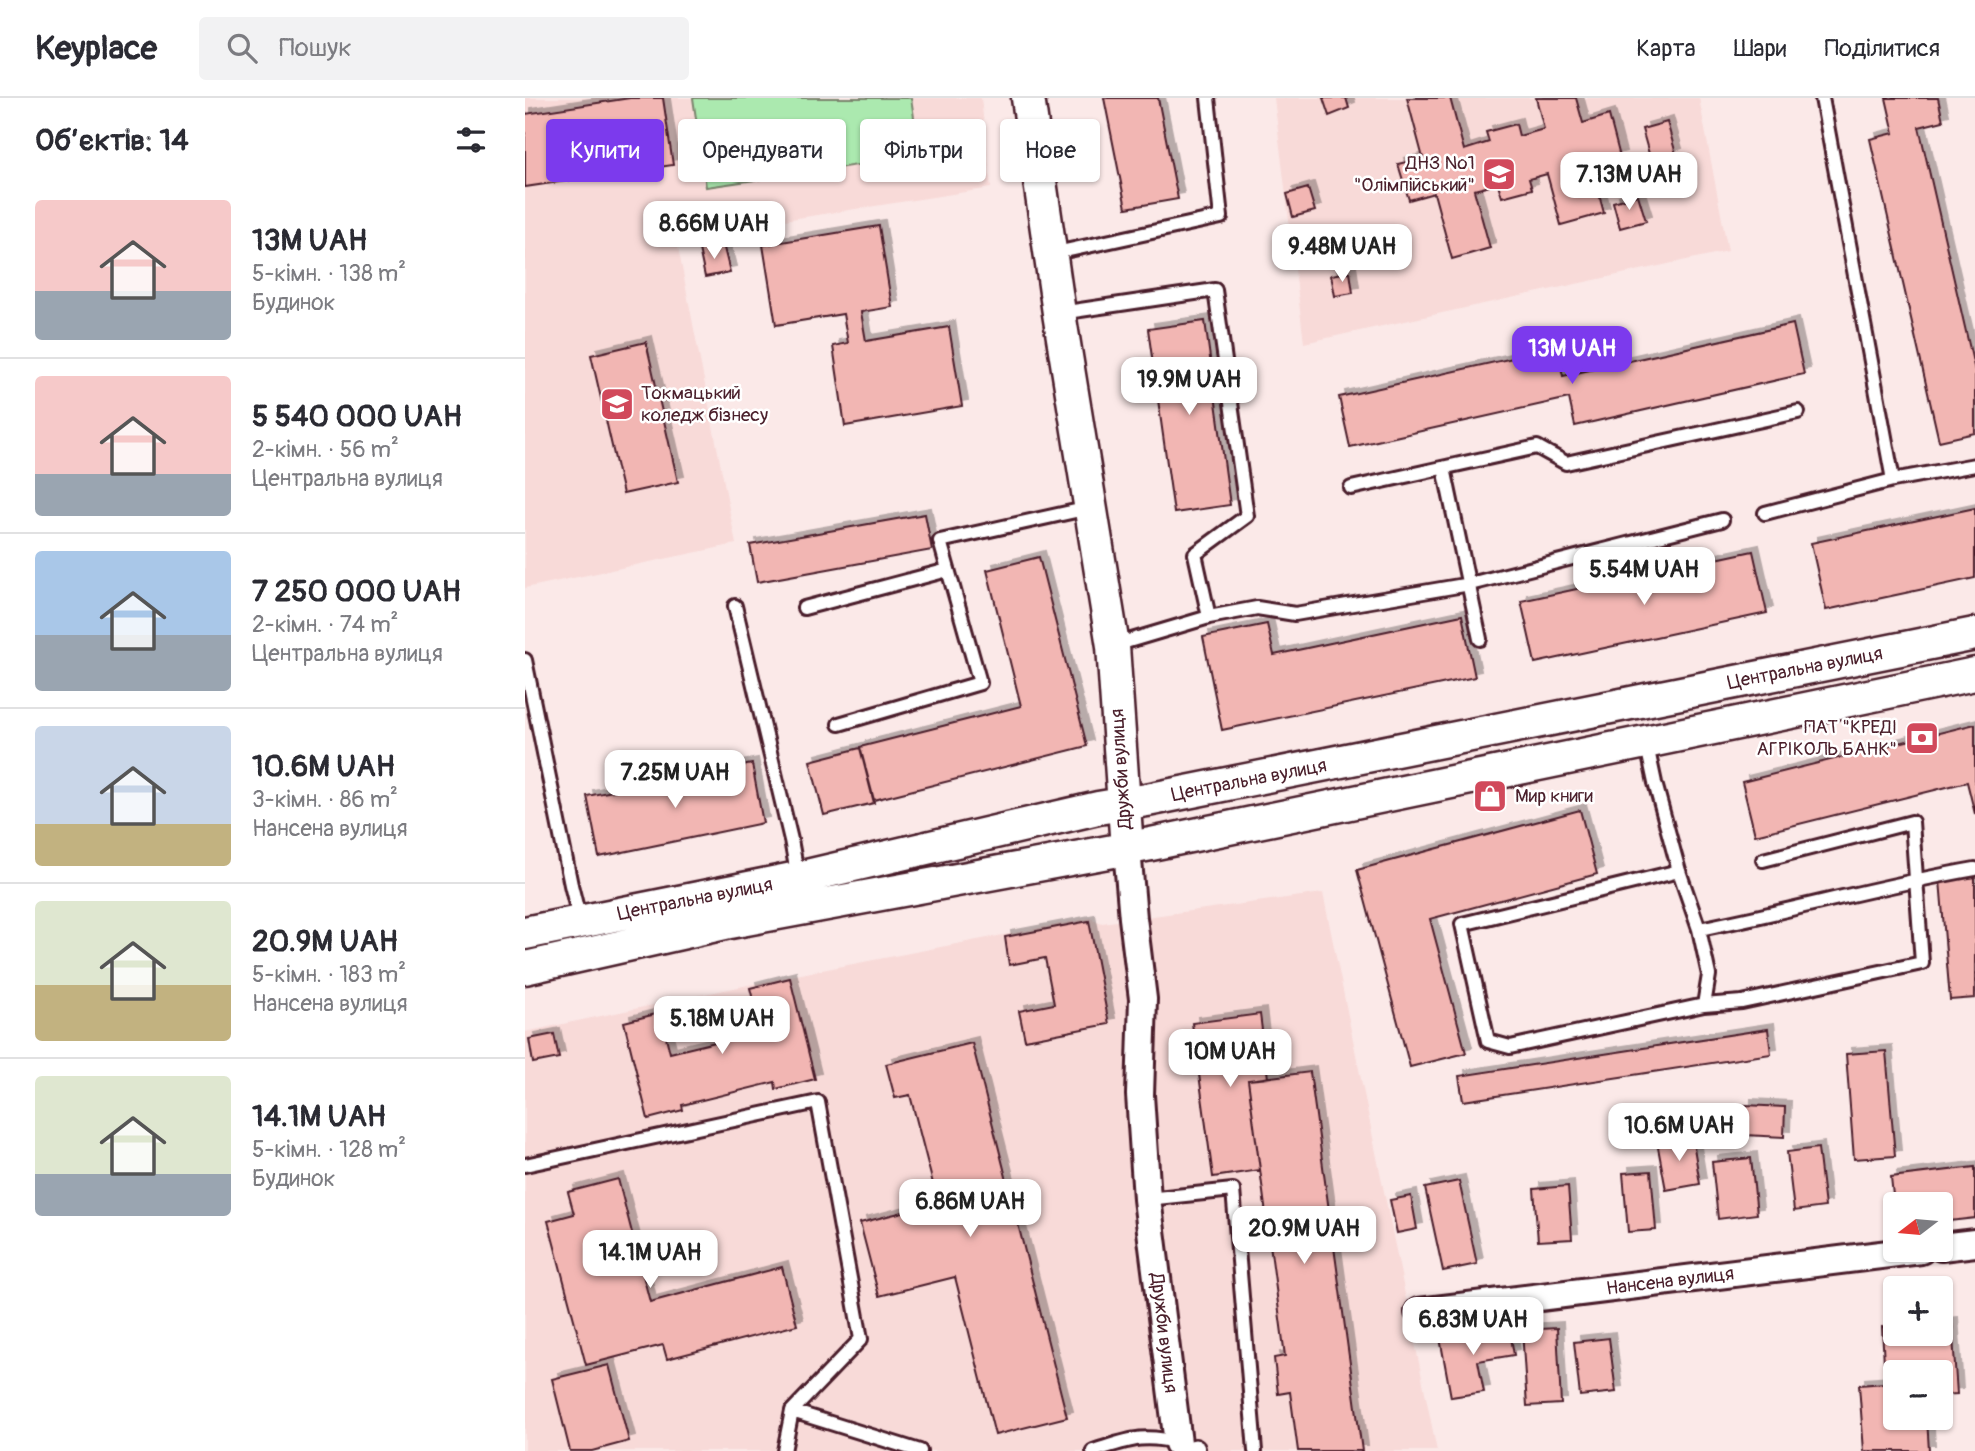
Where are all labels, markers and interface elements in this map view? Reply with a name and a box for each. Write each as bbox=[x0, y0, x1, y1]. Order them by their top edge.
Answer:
search box bbox=[199, 17, 689, 80]
text: Keyplace bbox=[35, 28, 157, 69]
icon: search bbox=[223, 29, 261, 67]
text: Пошук bbox=[279, 32, 352, 64]
text: Карта bbox=[1636, 34, 1696, 63]
text: Шари bbox=[1734, 34, 1787, 63]
text: Поділитися bbox=[1825, 34, 1940, 63]
chip: Купити bbox=[546, 119, 664, 182]
chip: Орендувати bbox=[678, 119, 846, 182]
chip: Фільтри bbox=[860, 119, 986, 182]
chip: Нове bbox=[1000, 119, 1100, 182]
icon: filters bbox=[452, 121, 490, 159]
text: Об’єктів: 14 bbox=[35, 122, 189, 159]
place label: ДНЗ №1 "Олімпійський" bbox=[1354, 151, 1475, 197]
pin: 7.13M UAH bbox=[1549, 152, 1709, 212]
school or university icon: ДНЗ №1 "Олімпійський" bbox=[1480, 155, 1518, 193]
text: 7.13M UAH bbox=[1576, 160, 1682, 189]
pin: 8.66M UAH bbox=[634, 202, 794, 261]
text: 8.66M UAH bbox=[659, 209, 769, 238]
text: 13M UAH bbox=[252, 222, 367, 259]
pin: 9.48M UAH bbox=[1262, 225, 1422, 284]
icon: home bbox=[91, 228, 175, 312]
text: 9.48M UAH bbox=[1288, 232, 1396, 261]
text: 5-кімн. · 138 m² bbox=[252, 259, 406, 288]
text: Будинок bbox=[252, 288, 335, 317]
pin: 13M UAH bbox=[1507, 327, 1637, 386]
text: 13M UAH bbox=[1528, 334, 1616, 363]
pin: 19.9M UAH bbox=[1109, 358, 1269, 417]
text: 19.9M UAH bbox=[1137, 365, 1241, 394]
place label: Токмацький коледж бізнесу bbox=[641, 381, 768, 427]
school or university icon: Токмацький коледж бізнесу bbox=[598, 385, 636, 423]
text: 5 540 000 UAH bbox=[252, 398, 462, 435]
icon: home bbox=[91, 404, 175, 488]
text: 2-кімн. · 56 m² bbox=[252, 435, 399, 464]
text: Центральна вулиця bbox=[252, 464, 443, 493]
pin: 5.54M UAH bbox=[1564, 547, 1724, 607]
text: 5.54M UAH bbox=[1589, 555, 1699, 584]
text: 7 250 000 UAH bbox=[252, 573, 461, 610]
icon: home bbox=[91, 579, 175, 663]
text: 2-кімн. · 74 m² bbox=[252, 610, 399, 639]
text: Центральна вулиця bbox=[252, 639, 443, 668]
street label: Центральна вулиця bbox=[1725, 641, 1885, 695]
street label: Дружби вулиця bbox=[1105, 708, 1137, 831]
place label: ПАТ "КРЕДI АГРIКОЛЬ БАНК" bbox=[1756, 715, 1897, 761]
bank icon: ПАТ "КРЕДI АГРIКОЛЬ БАНК" bbox=[1903, 719, 1941, 757]
text: 10.6M UAH bbox=[252, 748, 395, 785]
pin: 7.25M UAH bbox=[595, 750, 755, 810]
street label: Центральна вулиця bbox=[1169, 753, 1329, 807]
icon: home bbox=[91, 754, 175, 838]
text: 7.25M UAH bbox=[621, 758, 729, 787]
shop icon: Мир книги bbox=[1471, 777, 1509, 815]
place label: Мир книги bbox=[1515, 784, 1593, 808]
text: 3-кімн. · 86 m² bbox=[252, 785, 398, 814]
text: Нансена вулиця bbox=[252, 814, 408, 843]
street label: Центральна вулиця bbox=[615, 872, 775, 926]
text: 20.9M UAH bbox=[252, 923, 398, 960]
icon: home bbox=[91, 929, 175, 1013]
text: 5-кімн. · 183 m² bbox=[252, 960, 406, 989]
text: Нансена вулиця bbox=[252, 989, 408, 1018]
pin: 5.18M UAH bbox=[642, 996, 802, 1056]
text: 5.18M UAH bbox=[670, 1004, 774, 1033]
pin: 10M UAH bbox=[1165, 1030, 1295, 1089]
text: 10M UAH bbox=[1185, 1037, 1275, 1066]
text: 14.1M UAH bbox=[252, 1098, 386, 1135]
icon: home bbox=[91, 1104, 175, 1188]
pin: 10.6M UAH bbox=[1599, 1104, 1759, 1163]
text: 10.6M UAH bbox=[1624, 1111, 1734, 1140]
text: 5-кімн. · 128 m² bbox=[252, 1135, 406, 1164]
text: Будинок bbox=[252, 1164, 335, 1193]
pin: 6.86M UAH bbox=[890, 1180, 1050, 1239]
text: 6.86M UAH bbox=[915, 1187, 1025, 1216]
north arrow bbox=[1883, 1192, 1953, 1262]
map controls bbox=[1883, 1192, 1953, 1430]
pin: 20.9M UAH bbox=[1224, 1206, 1384, 1266]
text: 20.9M UAH bbox=[1248, 1214, 1360, 1243]
pin: 14.1M UAH bbox=[570, 1230, 730, 1290]
text: 14.1M UAH bbox=[599, 1238, 701, 1267]
street label: Нансена вулиця bbox=[1605, 1261, 1735, 1301]
street label: Дружби вулиця bbox=[1145, 1271, 1183, 1395]
button: + bbox=[1883, 1276, 1953, 1346]
pin: 6.83M UAH bbox=[1393, 1298, 1553, 1357]
text: 6.83M UAH bbox=[1418, 1305, 1528, 1334]
button: − bbox=[1883, 1360, 1953, 1430]

